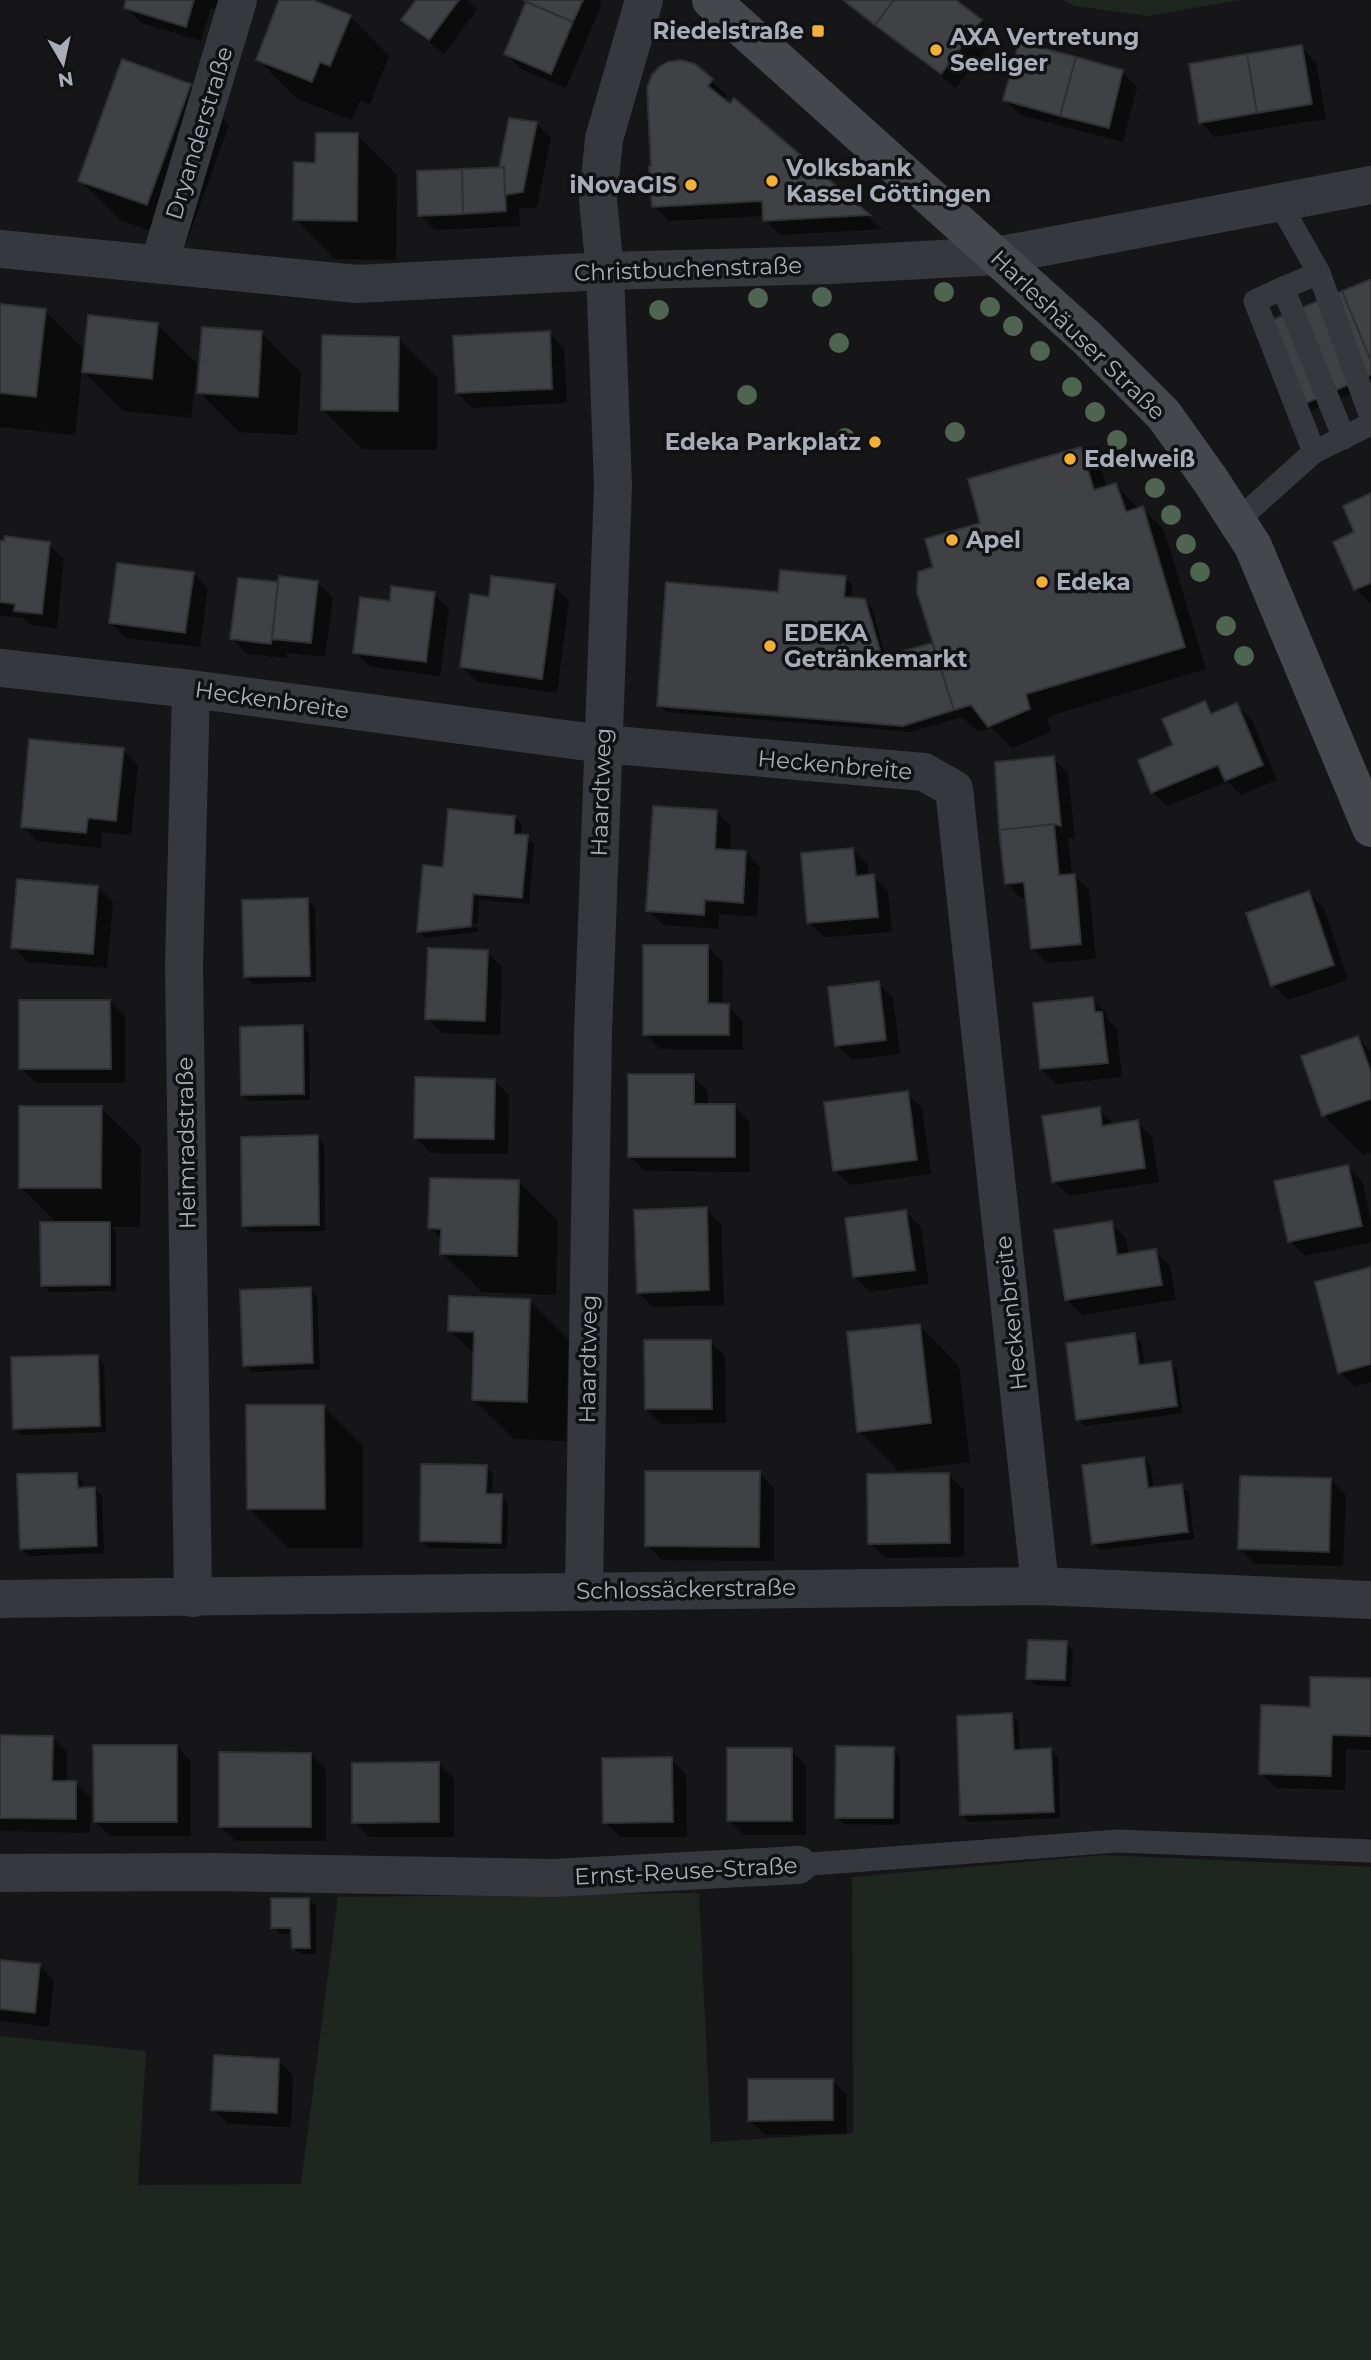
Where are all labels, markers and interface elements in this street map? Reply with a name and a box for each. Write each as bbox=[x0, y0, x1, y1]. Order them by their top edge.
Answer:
place label: Riedelstraße bbox=[652, 17, 804, 45]
marker: Riedelstraße bbox=[810, 23, 826, 39]
place label: AXA Vertretung Seeliger bbox=[949, 23, 1139, 77]
north arrow bbox=[28, 28, 98, 98]
marker: AXA Vertretung Seeliger bbox=[928, 42, 944, 58]
street label: Dryanderstraße bbox=[159, 43, 239, 223]
text: N bbox=[56, 67, 75, 92]
place label: Volksbank Kassel Göttingen bbox=[785, 154, 991, 208]
place label: iNovaGIS bbox=[569, 171, 677, 199]
marker: Volksbank Kassel Göttingen bbox=[764, 173, 780, 189]
marker: iNovaGIS bbox=[683, 177, 699, 193]
street label: Harleshäuser Straße bbox=[985, 244, 1171, 426]
street label: Christbuchenstraße bbox=[574, 251, 802, 287]
place label: Edeka Parkplatz bbox=[665, 428, 861, 456]
marker: Edeka Parkplatz bbox=[867, 434, 883, 450]
place label: Edelweiß bbox=[1084, 445, 1195, 473]
marker: Edelweiß bbox=[1062, 451, 1078, 467]
place label: Apel bbox=[965, 526, 1021, 554]
marker: Apel bbox=[944, 532, 960, 548]
place label: Edeka bbox=[1056, 568, 1131, 596]
marker: Edeka bbox=[1034, 574, 1050, 590]
place label: EDEKA Getränkemarkt bbox=[784, 619, 968, 673]
marker: EDEKA Getränkemarkt bbox=[762, 638, 778, 654]
street label: Heckenbreite bbox=[193, 675, 351, 725]
street label: Haardtweg bbox=[585, 727, 617, 857]
street label: Heckenbreite bbox=[756, 744, 914, 786]
street label: Heimradstraße bbox=[170, 1057, 202, 1229]
street label: Heckenbreite bbox=[989, 1234, 1033, 1392]
street label: Haardtweg bbox=[573, 1294, 603, 1424]
street label: Schlossäckerstraße bbox=[576, 1573, 796, 1605]
street label: Ernst-Reuse-Straße bbox=[574, 1851, 798, 1891]

